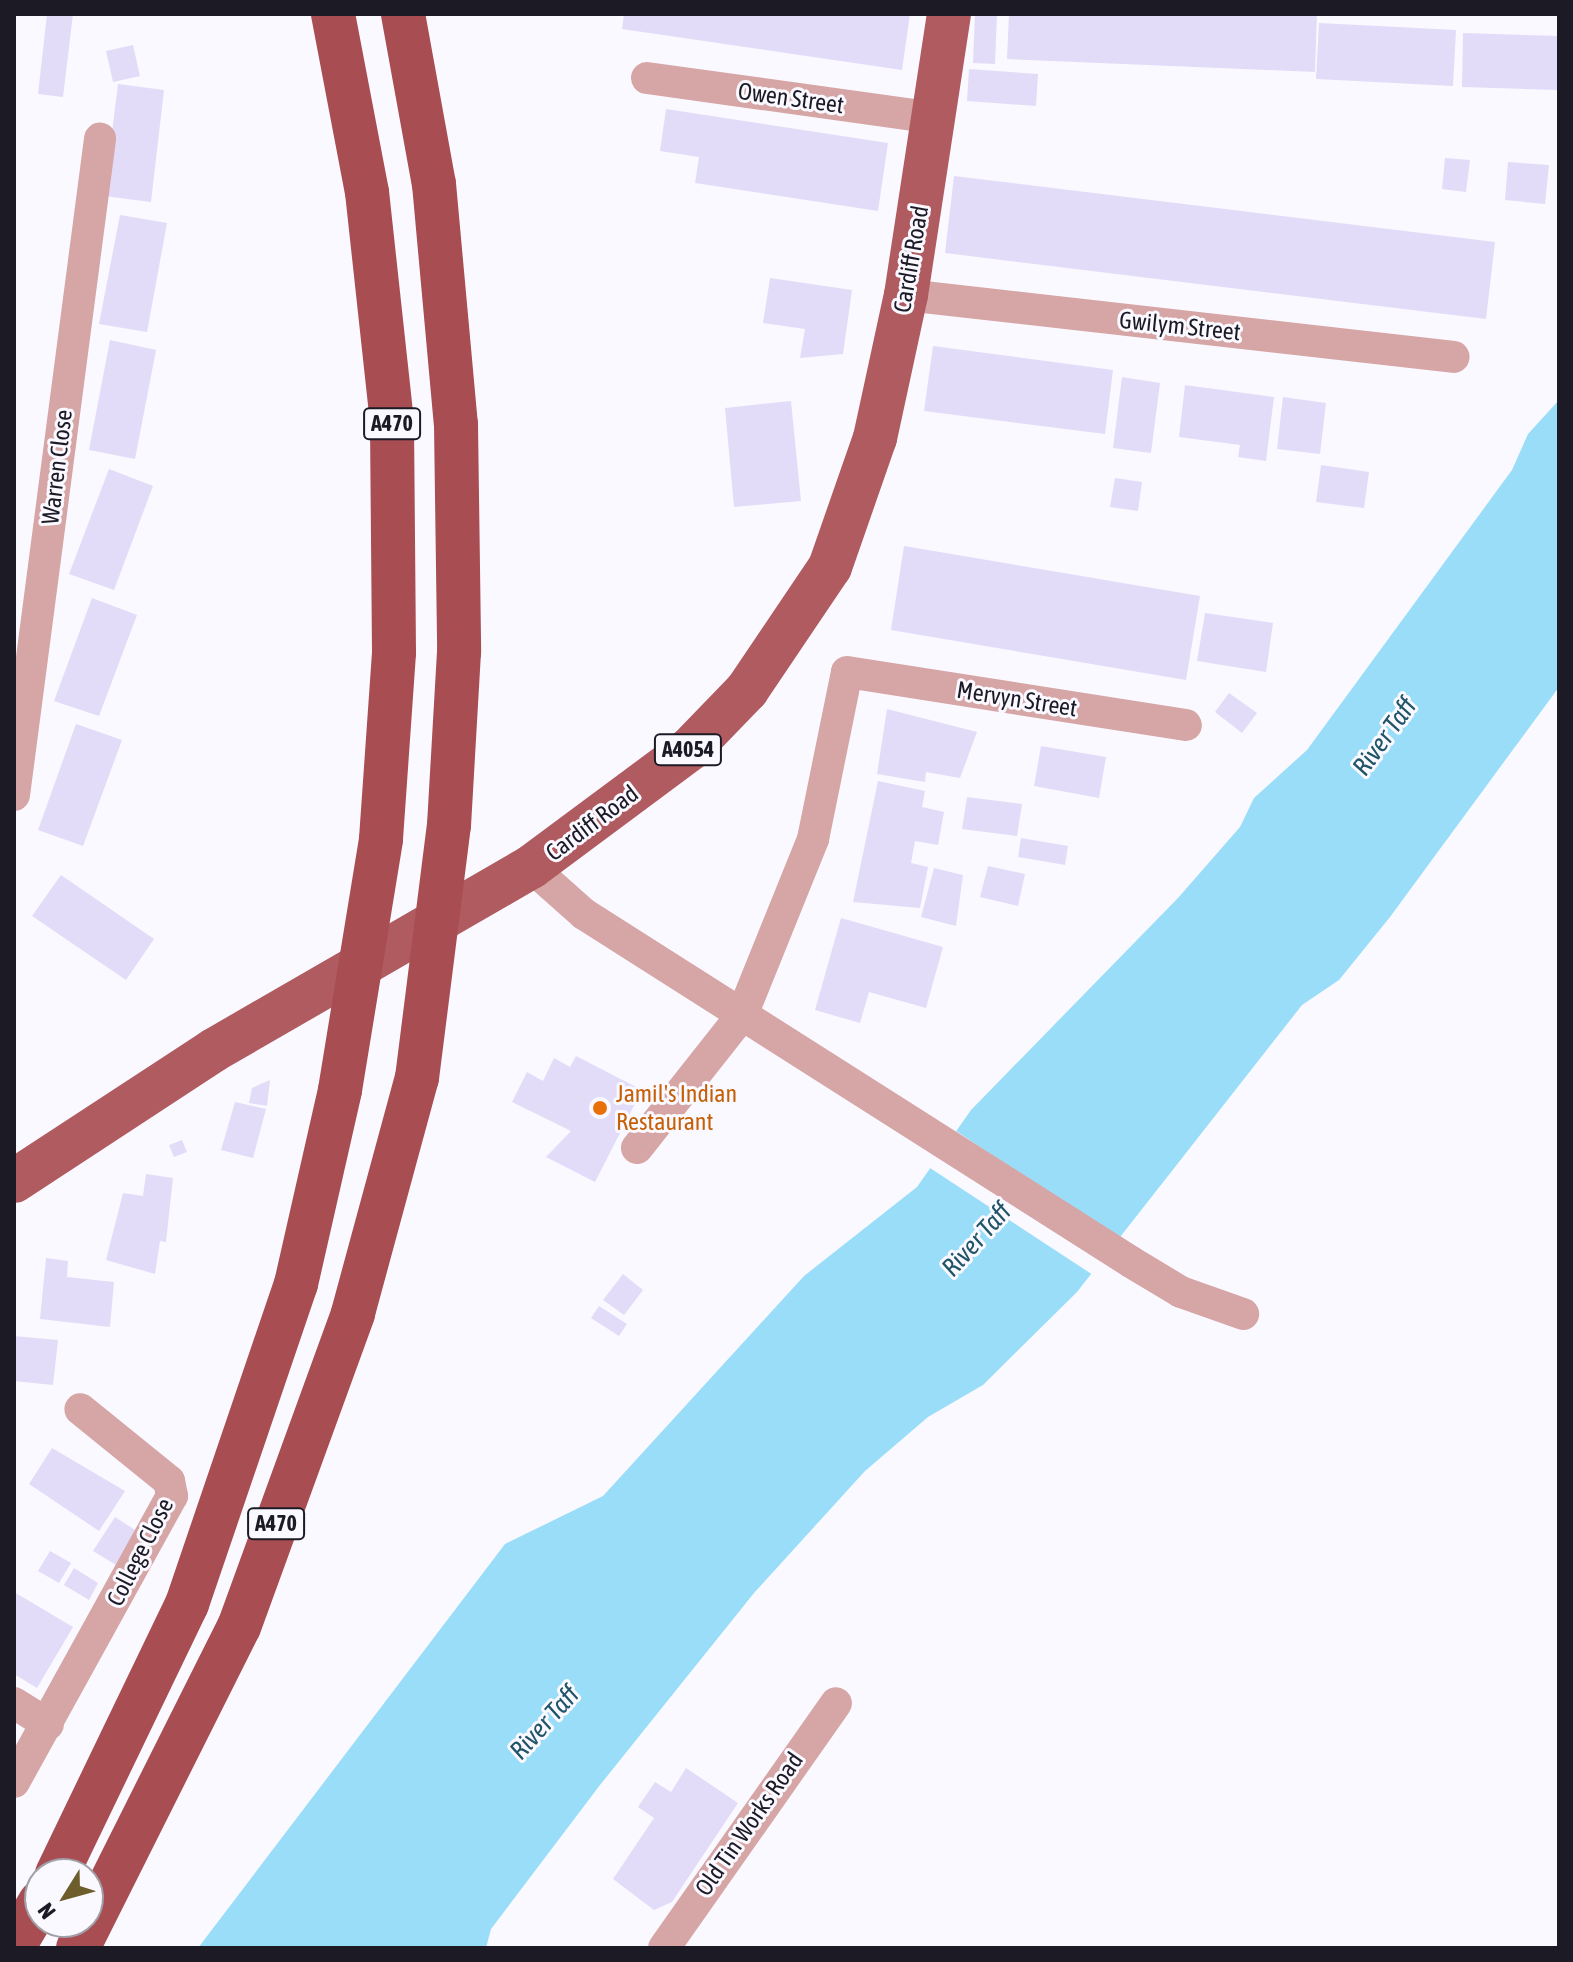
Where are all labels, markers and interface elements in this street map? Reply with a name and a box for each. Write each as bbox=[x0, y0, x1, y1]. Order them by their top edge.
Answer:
street label: Owen Street bbox=[736, 76, 846, 120]
street label: Cardiff Road bbox=[887, 203, 935, 315]
street label: Gwilym Street bbox=[1118, 305, 1242, 347]
road number: A470 bbox=[362, 406, 422, 442]
street label: Warren Close bbox=[36, 408, 78, 526]
street label: Mervyn Street bbox=[955, 675, 1079, 723]
water label: River Taff bbox=[1346, 692, 1424, 782]
road number: A4054 bbox=[652, 732, 724, 768]
street label: Cardiff Road bbox=[540, 779, 644, 867]
place label: Jamil's Indian Restaurant bbox=[616, 1080, 737, 1136]
marker: Jamil's Indian Restaurant bbox=[591, 1099, 609, 1117]
water label: River Taff bbox=[936, 1197, 1018, 1283]
street label: College Close bbox=[101, 1493, 179, 1611]
road number: A470 bbox=[246, 1506, 306, 1542]
water label: River Taff bbox=[504, 1680, 586, 1766]
street label: Old Tin Works Road bbox=[689, 1747, 809, 1901]
north arrow bbox=[24, 1858, 104, 1938]
text: N bbox=[32, 1898, 61, 1924]

